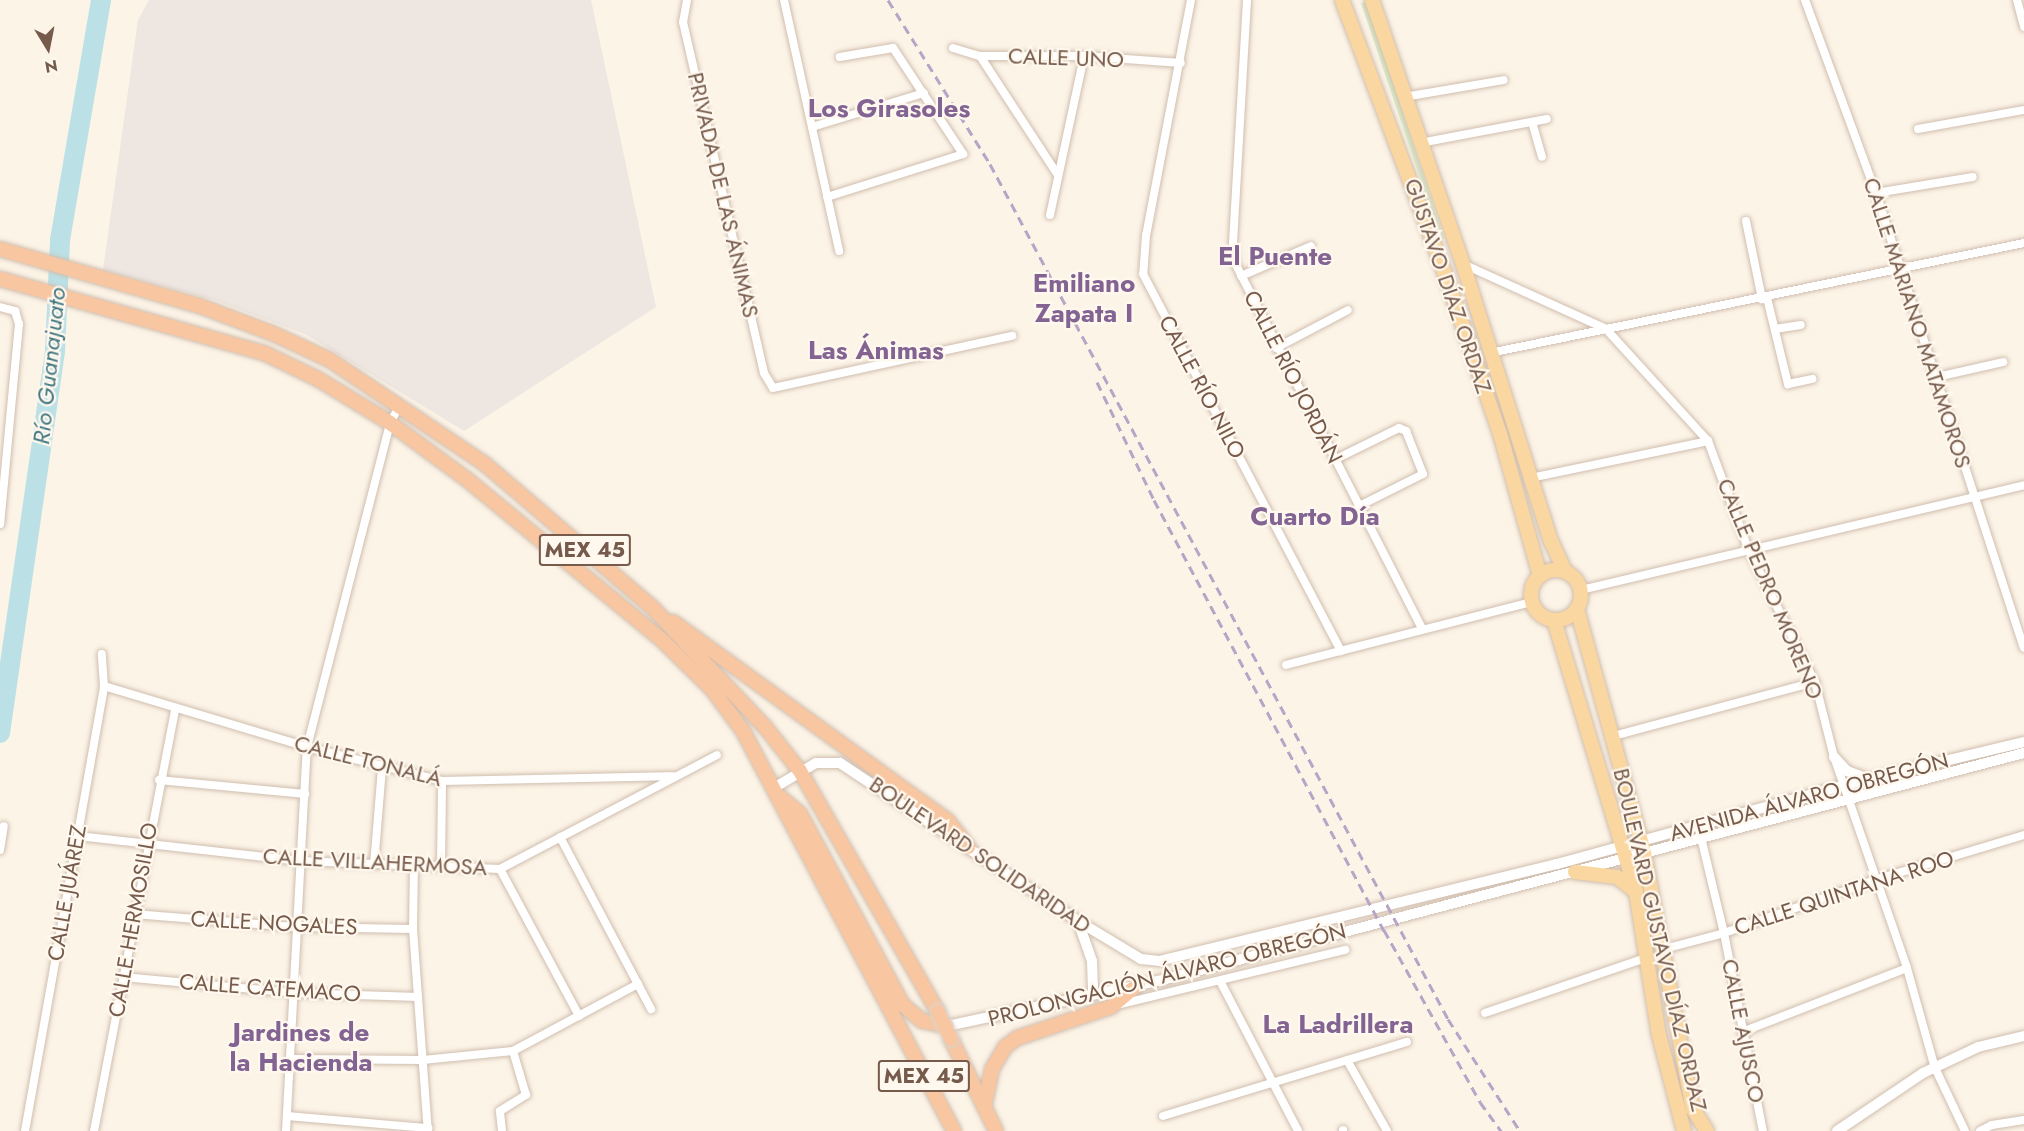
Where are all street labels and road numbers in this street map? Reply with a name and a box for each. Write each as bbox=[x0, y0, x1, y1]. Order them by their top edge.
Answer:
street label: CALLE UNO bbox=[1008, 43, 1124, 73]
street label: PRIVADA DE LAS ÁNIMAS bbox=[682, 70, 764, 320]
street label: GUSTAVO DÍAZ ORDAZ bbox=[1399, 175, 1497, 397]
street label: CALLE MARIANO MATAMOROS bbox=[1858, 175, 1976, 471]
street label: CALLE RÍO JORDÁN bbox=[1238, 286, 1348, 468]
street label: CALLE RÍO NILO bbox=[1153, 311, 1251, 463]
street label: CALLE PEDRO MORENO bbox=[1712, 475, 1828, 703]
road number: MEX 45 bbox=[538, 532, 632, 568]
street label: CALLE TONALÁ bbox=[292, 730, 444, 792]
street label: AVENIDA ÁLVARO OBREGÓN bbox=[1667, 747, 1951, 847]
street label: BOULEVARD GUSTAVO DÍAZ ORDAZ bbox=[1608, 766, 1712, 1114]
street label: BOULEVARD SOLIDARIDAD bbox=[864, 771, 1096, 939]
street label: CALLE HERMOSILLO bbox=[103, 821, 163, 1019]
street label: CALLE JUÁREZ bbox=[42, 823, 92, 963]
street label: CALLE VILLAHERMOSA bbox=[262, 843, 488, 881]
street label: CALLE QUINTANA ROO bbox=[1731, 845, 1957, 941]
street label: CALLE NOGALES bbox=[190, 905, 358, 941]
street label: PROLONGACIÓN ÁLVARO OBREGÓN bbox=[985, 918, 1349, 1032]
street label: CALLE AJUSCO bbox=[1716, 957, 1770, 1105]
street label: CALLE CATEMACO bbox=[178, 968, 362, 1008]
road number: MEX 45 bbox=[878, 1058, 970, 1094]

